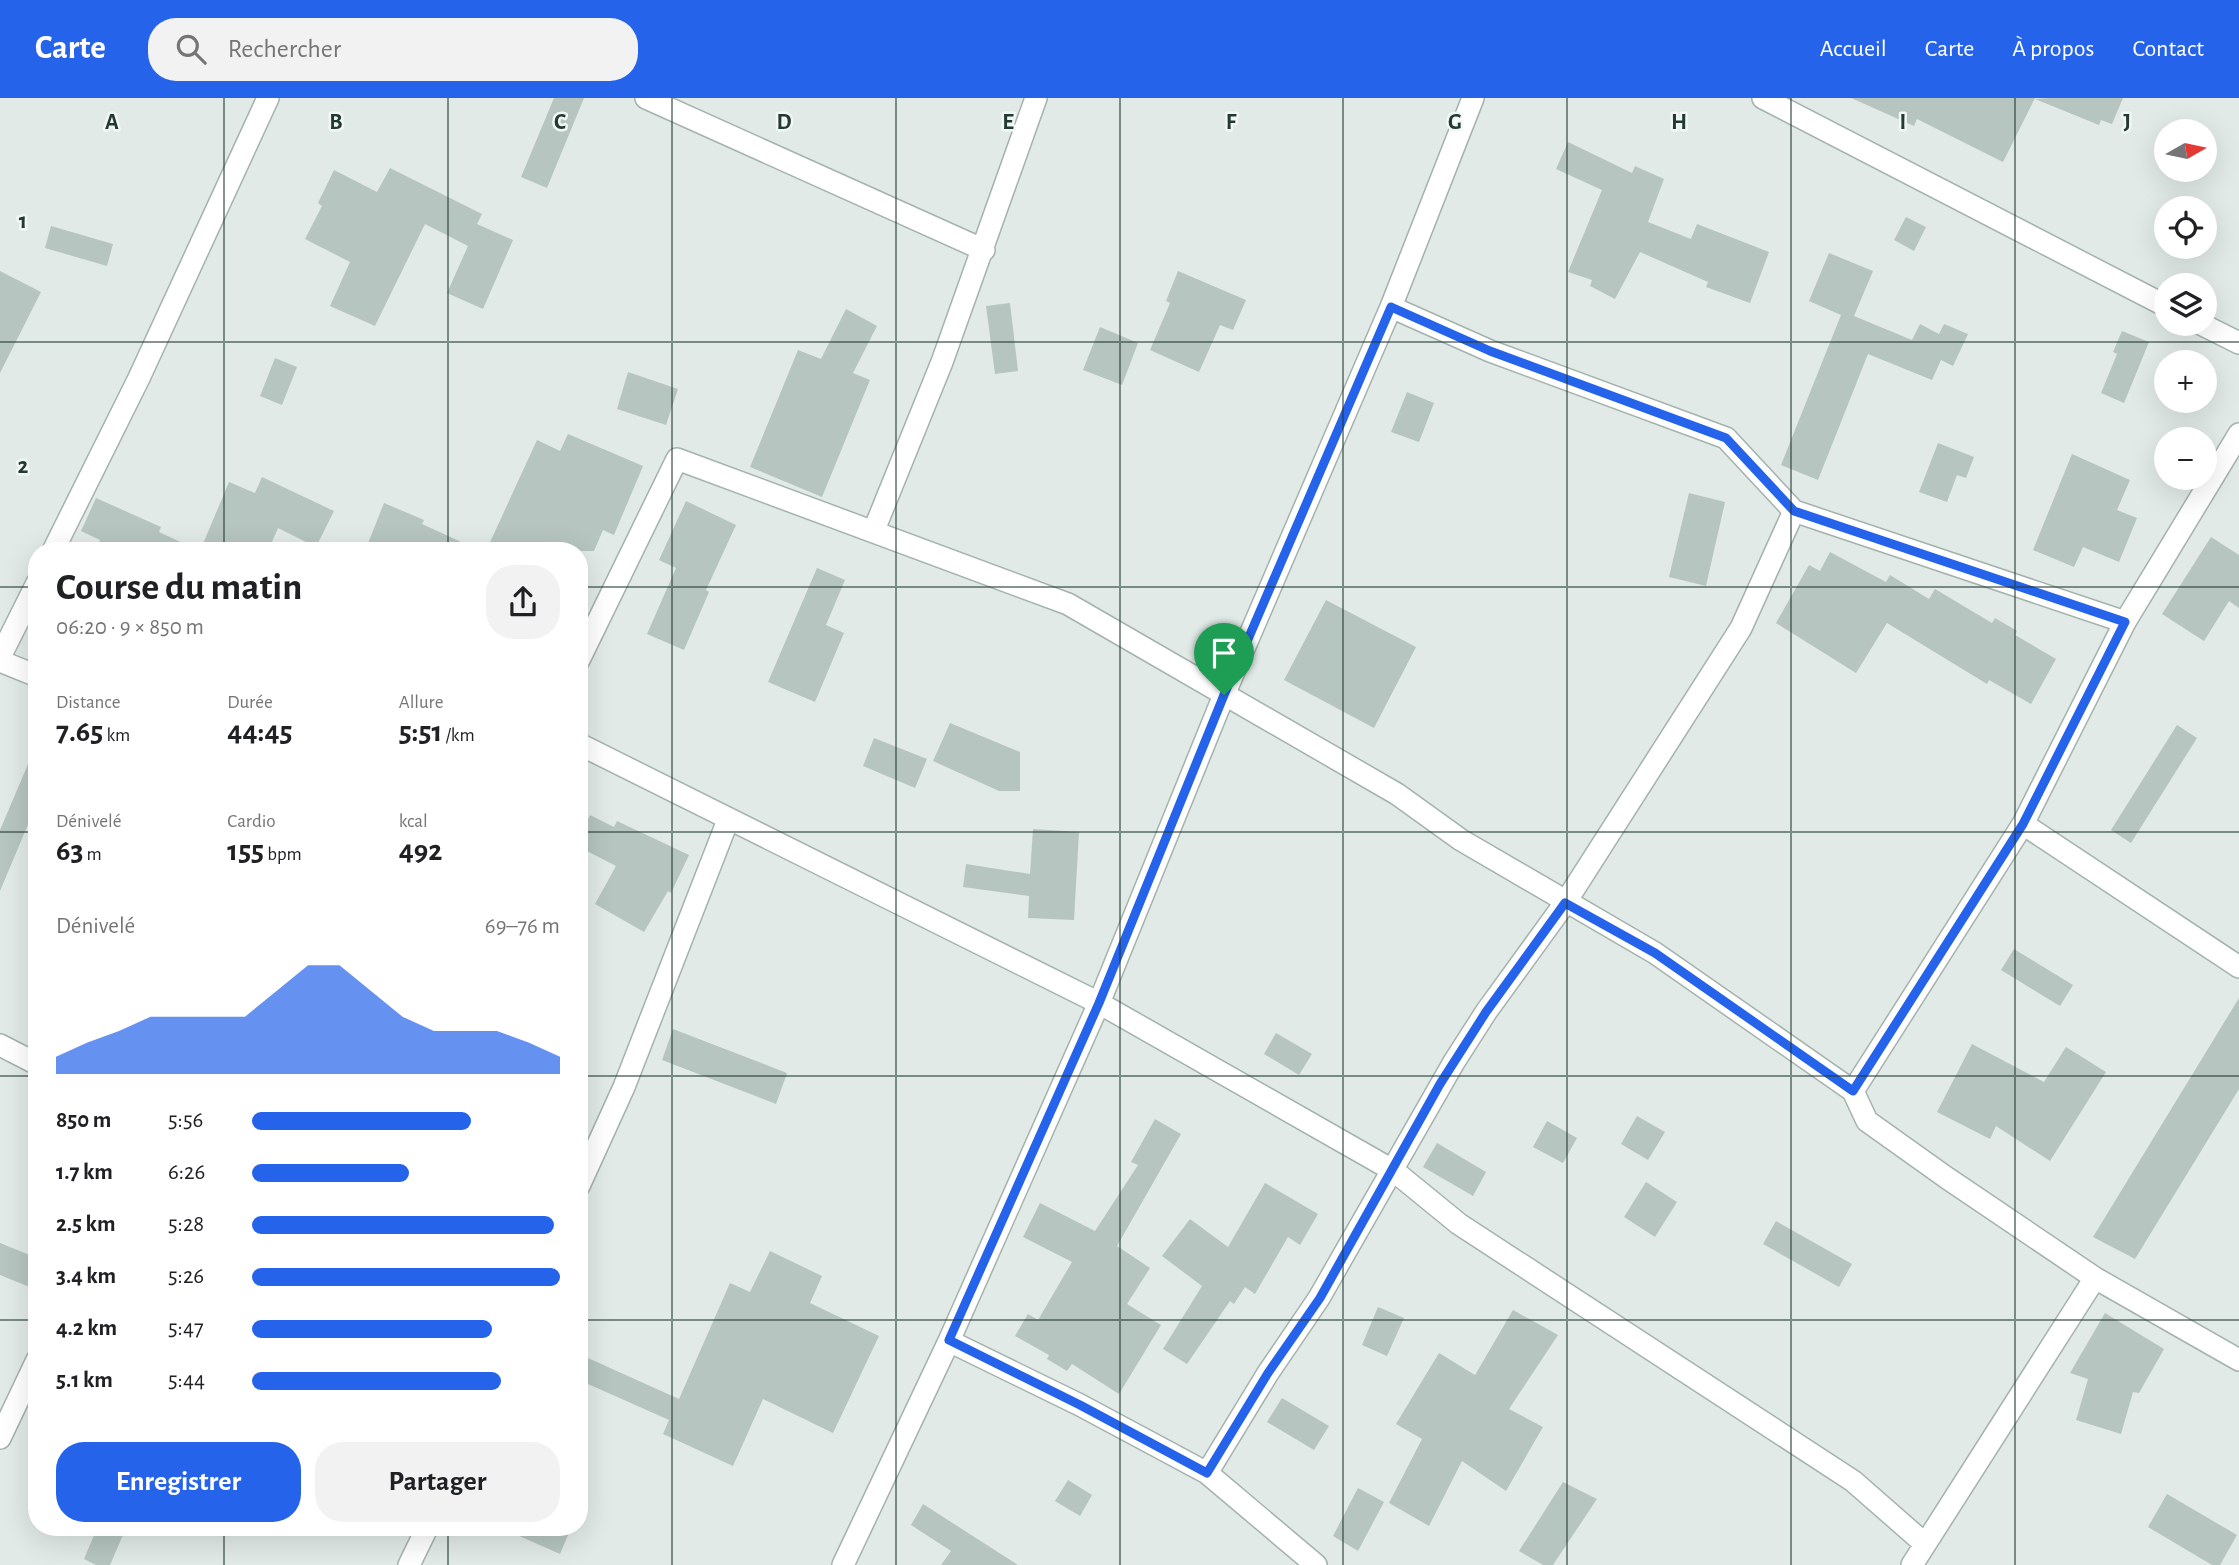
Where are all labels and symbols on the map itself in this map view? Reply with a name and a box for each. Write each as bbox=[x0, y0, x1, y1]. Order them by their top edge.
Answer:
text: A bbox=[105, 111, 119, 134]
text: B bbox=[329, 111, 343, 134]
text: C bbox=[554, 111, 566, 134]
text: D bbox=[776, 111, 792, 134]
text: E bbox=[1002, 111, 1014, 134]
text: F bbox=[1226, 111, 1237, 134]
text: G bbox=[1448, 111, 1462, 134]
text: H bbox=[1671, 111, 1687, 134]
text: I bbox=[1900, 111, 1906, 134]
text: J bbox=[2123, 111, 2131, 134]
north arrow bbox=[2154, 119, 2217, 182]
text: 1 bbox=[19, 210, 27, 233]
text: 2 bbox=[18, 455, 29, 478]
pin bbox=[1194, 623, 1254, 695]

